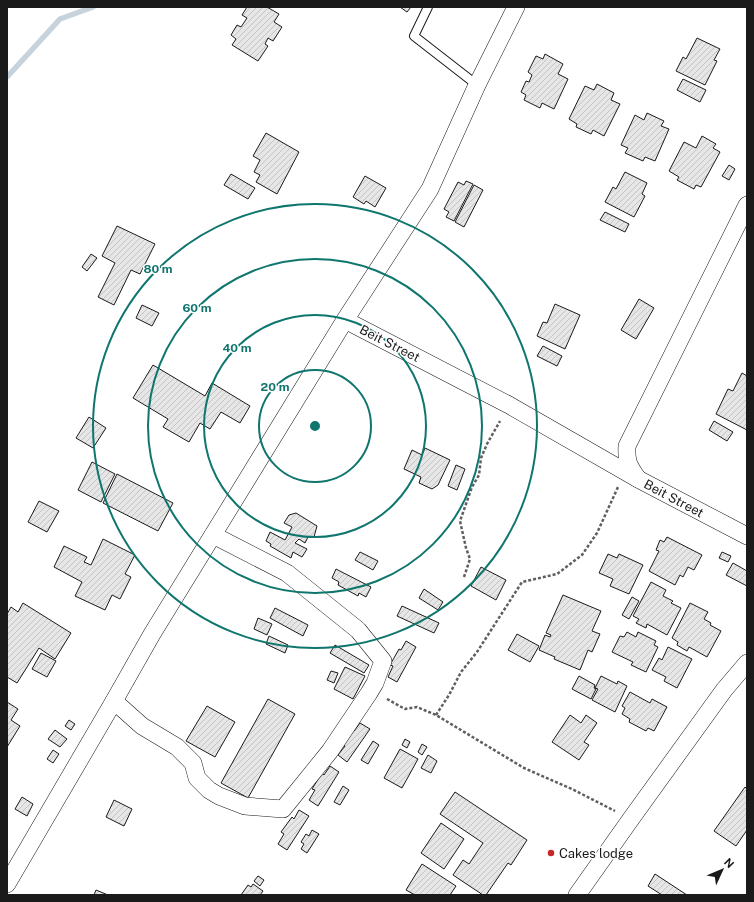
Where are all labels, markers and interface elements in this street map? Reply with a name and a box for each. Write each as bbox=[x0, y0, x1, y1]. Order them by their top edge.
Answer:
text: 80 m bbox=[143, 262, 173, 276]
text: 60 m bbox=[182, 301, 212, 315]
street label: Beit Street bbox=[357, 322, 422, 365]
text: 40 m bbox=[222, 341, 252, 355]
text: 20 m bbox=[261, 380, 290, 394]
centre of rings bbox=[308, 419, 322, 433]
street label: Beit Street bbox=[641, 476, 706, 520]
place label: Cakes lodge bbox=[559, 846, 633, 861]
marker: Cakes lodge bbox=[546, 848, 556, 858]
north arrow bbox=[702, 850, 742, 890]
text: N bbox=[722, 856, 736, 870]

